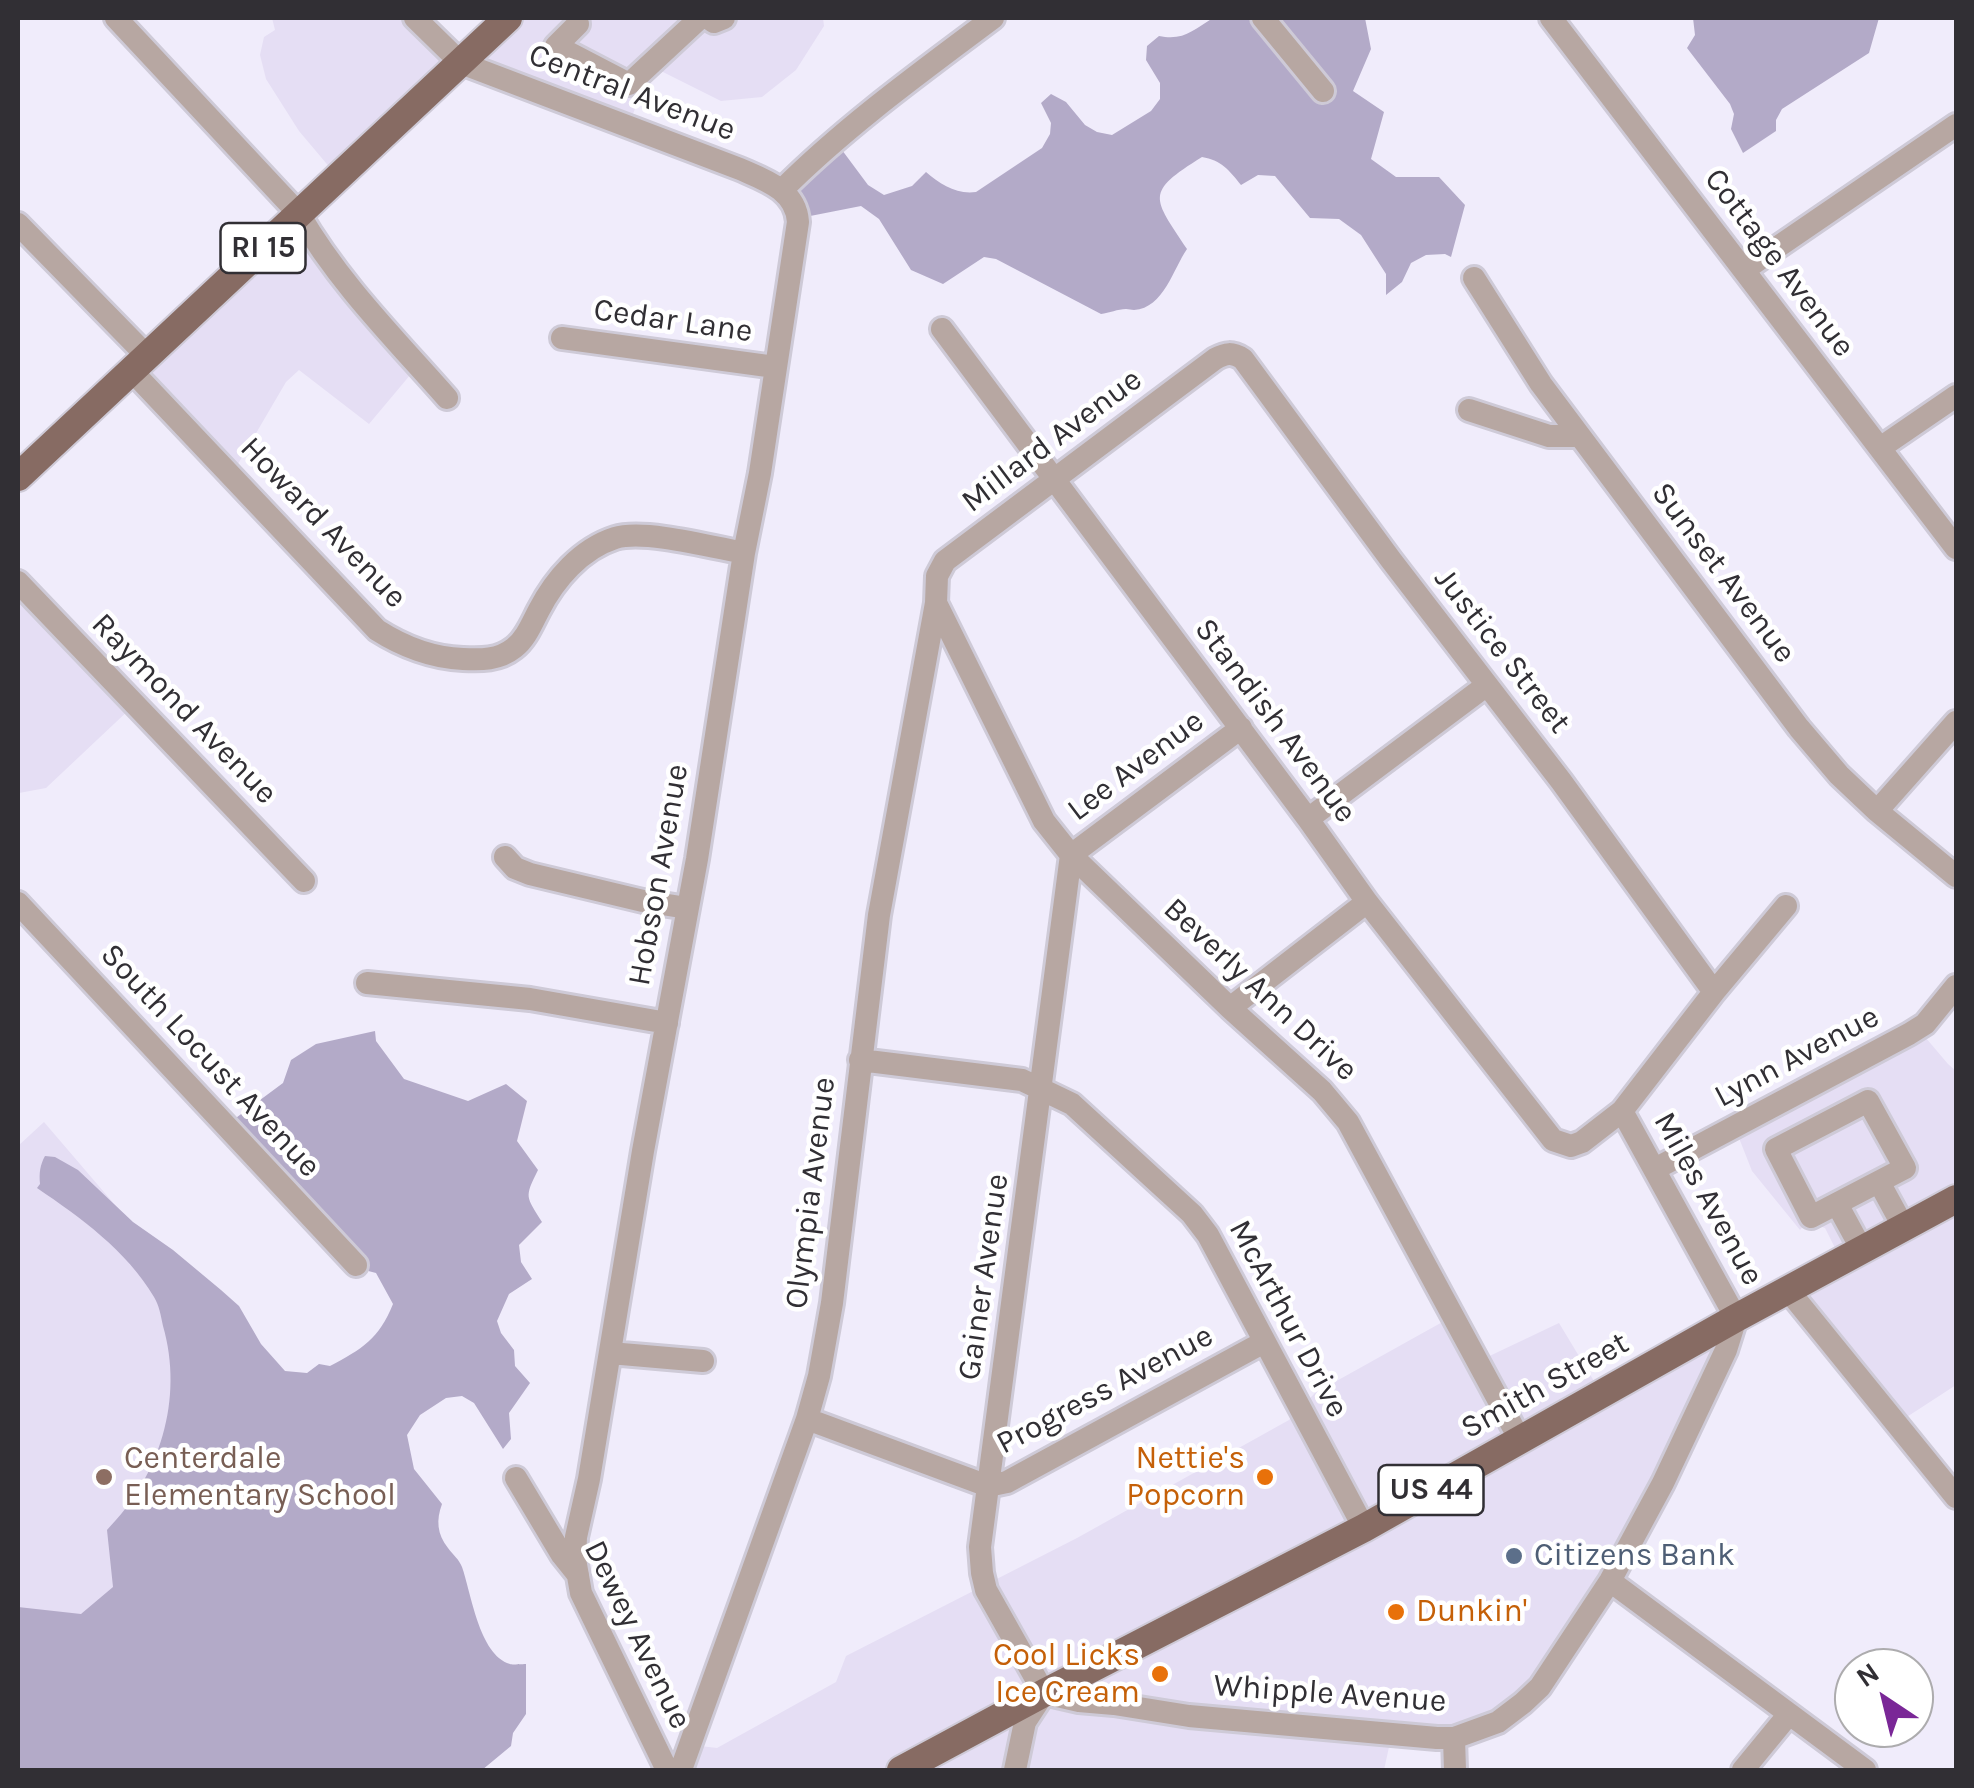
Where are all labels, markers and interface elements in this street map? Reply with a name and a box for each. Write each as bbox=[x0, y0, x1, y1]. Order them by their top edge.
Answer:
street label: Central Avenue bbox=[523, 36, 741, 150]
street label: Cottage Avenue bbox=[1696, 161, 1862, 365]
road number: RI 15 bbox=[220, 223, 306, 273]
street label: Cedar Lane bbox=[591, 291, 755, 351]
street label: Millard Avenue bbox=[954, 361, 1150, 521]
street label: Howard Avenue bbox=[232, 429, 414, 617]
street label: Sunset Avenue bbox=[1643, 475, 1803, 671]
street label: Justice Street bbox=[1426, 561, 1578, 741]
street label: Raymond Avenue bbox=[83, 605, 285, 813]
street label: Standish Avenue bbox=[1186, 611, 1364, 831]
street label: Lee Avenue bbox=[1060, 702, 1212, 830]
street label: Hobson Avenue bbox=[621, 761, 697, 989]
street label: Beverly Ann Drive bbox=[1155, 890, 1365, 1090]
street label: South Locust Avenue bbox=[92, 936, 328, 1186]
street label: Lynn Avenue bbox=[1708, 998, 1886, 1116]
street label: Olympia Avenue bbox=[778, 1075, 844, 1311]
street label: Miles Avenue bbox=[1645, 1106, 1771, 1292]
street label: Gainer Avenue bbox=[951, 1171, 1017, 1383]
street label: McArthur Drive bbox=[1220, 1214, 1356, 1424]
street label: Progress Avenue bbox=[990, 1317, 1220, 1463]
street label: Smith Street bbox=[1455, 1324, 1635, 1448]
place label: Centerdale Elementary School bbox=[124, 1440, 396, 1515]
place label: Nettie's Popcorn bbox=[1126, 1440, 1245, 1515]
road number: US 44 bbox=[1378, 1465, 1484, 1515]
marker: Centerdale Elementary School bbox=[93, 1466, 115, 1488]
marker: Nettie's Popcorn bbox=[1254, 1466, 1276, 1488]
street label: Dewey Avenue bbox=[575, 1534, 699, 1736]
place label: Citizens Bank bbox=[1534, 1537, 1735, 1575]
marker: Citizens Bank bbox=[1503, 1545, 1525, 1567]
place label: Dunkin' bbox=[1416, 1593, 1527, 1631]
marker: Dunkin' bbox=[1385, 1601, 1407, 1623]
place label: Cool Licks Ice Cream bbox=[993, 1637, 1140, 1712]
north arrow bbox=[1834, 1648, 1934, 1748]
text: N bbox=[1850, 1655, 1885, 1694]
marker: Cool Licks Ice Cream bbox=[1149, 1663, 1171, 1685]
street label: Whipple Avenue bbox=[1212, 1667, 1448, 1721]

